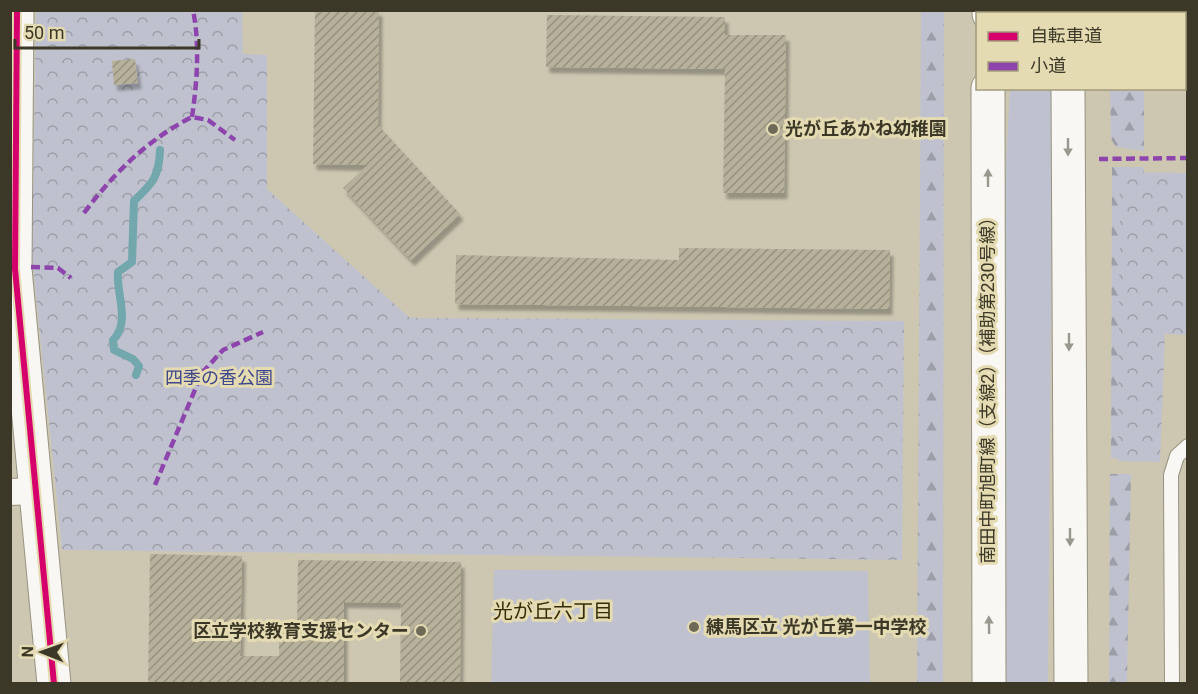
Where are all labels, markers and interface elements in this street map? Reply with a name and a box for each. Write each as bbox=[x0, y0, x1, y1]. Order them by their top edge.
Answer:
scale bar bbox=[15, 12, 200, 50]
legend bbox=[976, 12, 1186, 90]
text: 50 m bbox=[24, 22, 64, 43]
text: 自転車道 bbox=[1030, 25, 1102, 46]
text: 小道 bbox=[1030, 55, 1066, 76]
place label: 光が丘あかね幼稚園 bbox=[785, 118, 947, 139]
marker: 光が丘あかね幼稚園 bbox=[766, 122, 780, 136]
one-way arrow bbox=[1063, 137, 1073, 156]
one-way arrow bbox=[983, 169, 993, 188]
street label: 南田中町旭町線（支線2）（補助第230号線） bbox=[977, 208, 998, 564]
one-way arrow bbox=[1064, 332, 1074, 351]
park label: 四季の香公園 bbox=[165, 367, 273, 388]
one-way arrow bbox=[1065, 527, 1075, 546]
district label: 光が丘六丁目 bbox=[493, 599, 613, 623]
place label: 練馬区立 光が丘第一中学校 bbox=[706, 616, 926, 637]
one-way arrow bbox=[984, 616, 993, 635]
place label: 区立学校教育支援センター bbox=[193, 620, 409, 641]
marker: 練馬区立 光が丘第一中学校 bbox=[687, 620, 701, 634]
north arrow bbox=[12, 622, 72, 682]
marker: 区立学校教育支援センター bbox=[414, 624, 428, 638]
text: N bbox=[18, 646, 37, 658]

